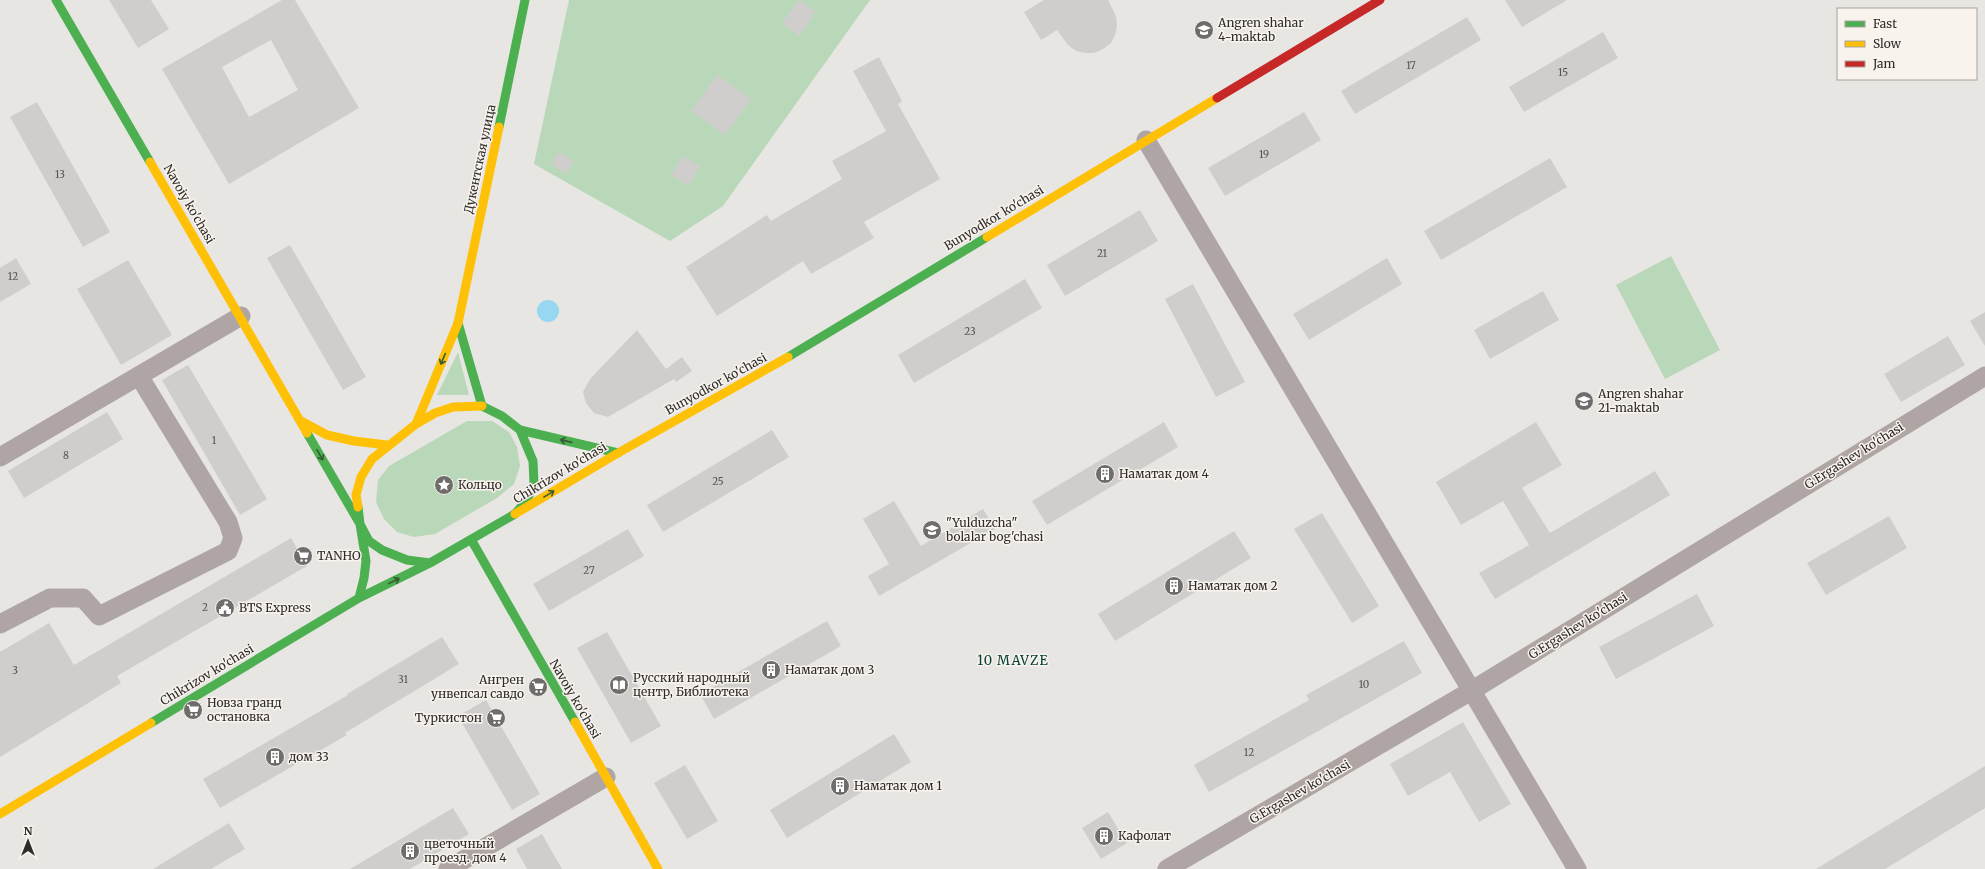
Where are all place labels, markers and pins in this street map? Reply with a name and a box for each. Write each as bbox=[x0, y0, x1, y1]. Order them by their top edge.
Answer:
place label: Angren shahar 4-maktab bbox=[1217, 15, 1304, 44]
school or university icon: Angren shahar 4-maktab bbox=[1193, 19, 1215, 41]
place label: Angren shahar 21-maktab bbox=[1597, 386, 1684, 415]
school or university icon: Angren shahar 21-maktab bbox=[1573, 390, 1595, 412]
building icon: Наматак дом 4 bbox=[1094, 463, 1116, 485]
place label: Наматак дом 4 bbox=[1119, 466, 1210, 481]
place icon: Кольцо bbox=[433, 474, 455, 496]
place label: Кольцо bbox=[458, 477, 502, 492]
place label: "Yulduzcha" bolalar bog'chasi bbox=[945, 515, 1044, 544]
school or university icon: "Yulduzcha" bolalar bog'chasi bbox=[921, 519, 943, 541]
supermarket icon: TANHO bbox=[292, 545, 314, 567]
place label: TANHO bbox=[317, 548, 361, 563]
building icon: Наматак дом 2 bbox=[1163, 575, 1185, 597]
place label: Наматак дом 2 bbox=[1188, 578, 1278, 593]
public building icon: BTS Express bbox=[214, 597, 236, 619]
place label: BTS Express bbox=[239, 600, 311, 615]
building icon: Наматак дом 3 bbox=[760, 659, 782, 681]
place label: Наматак дом 3 bbox=[785, 662, 875, 677]
place label: Русский народный центр, Библиотека bbox=[633, 670, 750, 699]
place label: Ангрен унвепсал савдо bbox=[431, 672, 524, 701]
library icon: Русский народный центр, Библиотека bbox=[608, 674, 630, 696]
supermarket icon: Ангрен унвепсал савдо bbox=[527, 676, 549, 698]
place label: Новза гранд остановка bbox=[207, 695, 282, 724]
supermarket icon: Новза гранд остановка bbox=[182, 699, 204, 721]
supermarket icon: Туркистон bbox=[485, 707, 507, 729]
place label: Туркистон bbox=[415, 710, 482, 725]
building icon: дом 33 bbox=[264, 746, 286, 768]
place label: дом 33 bbox=[288, 749, 329, 764]
building icon: Наматак дом 1 bbox=[829, 775, 851, 797]
place label: Наматак дом 1 bbox=[854, 778, 943, 793]
building icon: Кафолат bbox=[1093, 825, 1115, 847]
place label: Кафолат bbox=[1118, 828, 1171, 843]
place label: цветочный проезд. дом 4 bbox=[424, 836, 507, 865]
building icon: цветочный проезд. дом 4 bbox=[399, 840, 421, 862]

